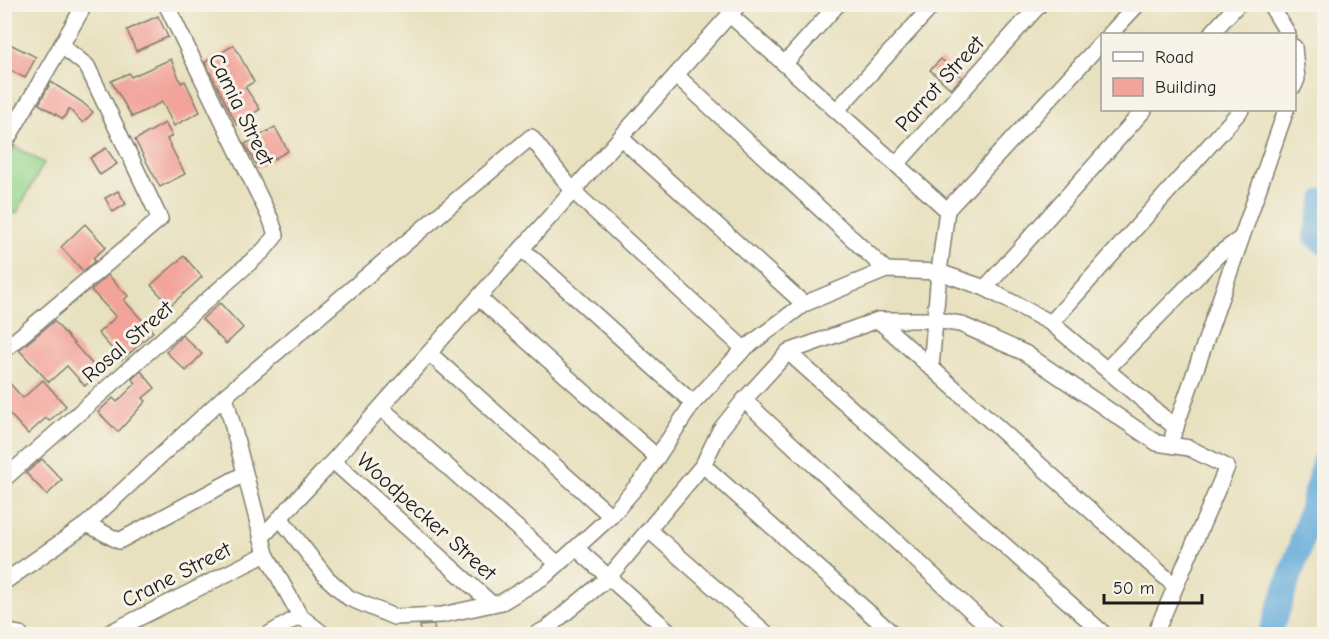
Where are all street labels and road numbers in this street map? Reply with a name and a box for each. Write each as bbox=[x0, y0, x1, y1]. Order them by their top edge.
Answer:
street label: Parrot Street bbox=[890, 30, 990, 137]
street label: Camia Street bbox=[203, 49, 280, 171]
street label: Rosal Street bbox=[77, 295, 179, 388]
street label: Woodpecker Street bbox=[351, 447, 502, 587]
street label: Crane Street bbox=[118, 536, 236, 613]

